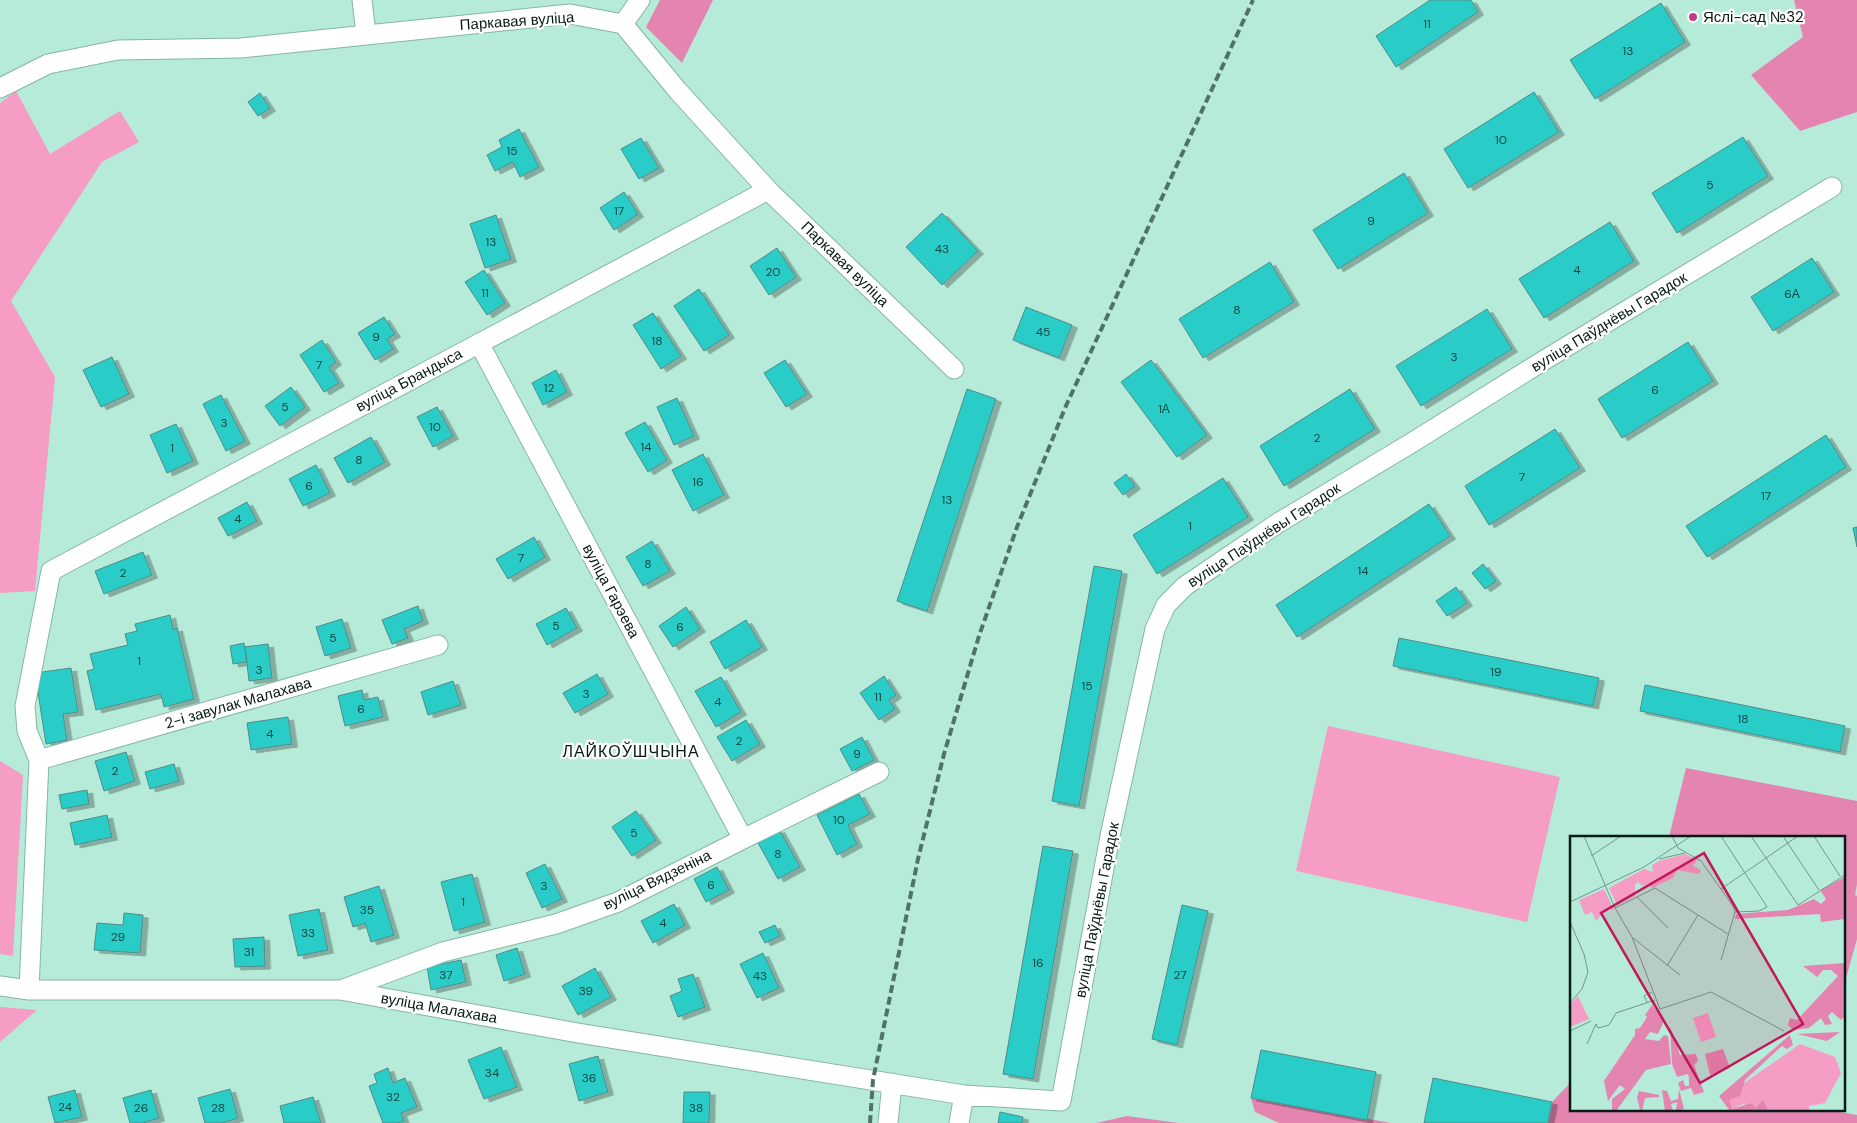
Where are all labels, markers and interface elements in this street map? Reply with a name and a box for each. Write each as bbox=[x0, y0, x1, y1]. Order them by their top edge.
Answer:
street label: Паркавая вуліца bbox=[459, 7, 576, 35]
place label: Яслі-сад №32 bbox=[1703, 7, 1804, 27]
marker: Яслі-сад №32 bbox=[1687, 11, 1699, 23]
house number: 11 bbox=[1423, 16, 1431, 32]
house number: 13 bbox=[1623, 43, 1633, 59]
house number: 10 bbox=[1495, 132, 1507, 148]
house number: 15 bbox=[506, 143, 518, 159]
house number: 5 bbox=[1706, 177, 1714, 193]
house number: 17 bbox=[614, 203, 624, 219]
house number: 9 bbox=[1367, 213, 1375, 229]
street label: Паркавая вуліца bbox=[797, 217, 894, 312]
house number: 13 bbox=[486, 234, 496, 250]
house number: 43 bbox=[935, 241, 949, 257]
house number: 4 bbox=[1573, 262, 1581, 278]
house number: 20 bbox=[765, 264, 781, 280]
street label: вуліца Паўднёвы Гарадок bbox=[1527, 267, 1691, 377]
house number: 11 bbox=[481, 285, 489, 301]
house number: 6А bbox=[1784, 286, 1800, 302]
house number: 8 bbox=[1233, 302, 1241, 318]
house number: 45 bbox=[1036, 324, 1050, 340]
house number: 9 bbox=[372, 329, 380, 345]
house number: 18 bbox=[651, 333, 663, 349]
street label: вуліца Брандыса bbox=[352, 343, 466, 417]
house number: 3 bbox=[1450, 349, 1458, 365]
house number: 7 bbox=[316, 357, 322, 373]
house number: 12 bbox=[544, 380, 554, 396]
house number: 6 bbox=[1651, 382, 1659, 398]
house number: 5 bbox=[281, 399, 289, 415]
house number: 1А bbox=[1158, 401, 1170, 417]
house number: 3 bbox=[220, 415, 228, 431]
house number: 10 bbox=[429, 419, 441, 435]
house number: 2 bbox=[1314, 430, 1321, 446]
house number: 14 bbox=[640, 439, 652, 455]
house number: 1 bbox=[170, 440, 174, 456]
house number: 8 bbox=[355, 452, 363, 468]
house number: 7 bbox=[1519, 469, 1525, 485]
house number: 16 bbox=[692, 474, 704, 490]
house number: 6 bbox=[305, 478, 313, 494]
street label: вуліца Паўднёвы Гарадок bbox=[1184, 478, 1345, 592]
house number: 17 bbox=[1761, 488, 1771, 504]
house number: 13 bbox=[942, 492, 952, 508]
house number: 4 bbox=[234, 511, 242, 527]
house number: 1 bbox=[1188, 518, 1192, 534]
street label: вуліца Гарэева bbox=[578, 540, 645, 642]
house number: 7 bbox=[518, 550, 524, 566]
house number: 8 bbox=[644, 556, 652, 572]
house number: 14 bbox=[1357, 563, 1369, 579]
house number: 2 bbox=[120, 565, 127, 581]
house number: 5 bbox=[552, 618, 560, 634]
house number: 6 bbox=[676, 619, 684, 635]
house number: 5 bbox=[329, 630, 337, 646]
house number: 1 bbox=[137, 653, 141, 669]
house number: 3 bbox=[255, 662, 263, 678]
house number: 19 bbox=[1490, 664, 1502, 680]
street label: 2-і завулак Малахава bbox=[162, 672, 314, 734]
house number: 15 bbox=[1081, 678, 1093, 694]
house number: 3 bbox=[582, 686, 590, 702]
house number: 11 bbox=[874, 689, 882, 705]
house number: 4 bbox=[714, 694, 722, 710]
house number: 6 bbox=[357, 701, 365, 717]
house number: 18 bbox=[1737, 711, 1749, 727]
house number: 4 bbox=[266, 726, 274, 742]
house number: 2 bbox=[736, 733, 743, 749]
district label: ЛАЙКОЎШЧЫНА bbox=[562, 741, 700, 762]
house number: 9 bbox=[853, 746, 861, 762]
house number: 2 bbox=[112, 763, 119, 779]
house number: 10 bbox=[833, 812, 845, 828]
street label: вуліца Паўднёвы Гарадок bbox=[1070, 820, 1124, 1000]
house number: 5 bbox=[630, 825, 638, 841]
inset map bbox=[1570, 836, 1844, 1110]
street label: вуліца Вядзеніна bbox=[600, 845, 715, 915]
house number: 8 bbox=[774, 846, 782, 862]
house number: 6 bbox=[707, 877, 715, 893]
house number: 3 bbox=[540, 878, 548, 894]
house number: 1 bbox=[461, 894, 465, 910]
house number: 35 bbox=[360, 902, 374, 918]
house number: 4 bbox=[659, 915, 667, 931]
house number: 33 bbox=[301, 925, 315, 941]
house number: 29 bbox=[111, 929, 125, 945]
house number: 31 bbox=[244, 944, 254, 960]
house number: 16 bbox=[1032, 955, 1044, 971]
house number: 37 bbox=[439, 967, 453, 983]
house number: 27 bbox=[1173, 967, 1187, 983]
house number: 43 bbox=[753, 968, 767, 984]
house number: 39 bbox=[579, 983, 593, 999]
street label: вуліца Малахава bbox=[379, 988, 499, 1028]
house number: 34 bbox=[485, 1065, 499, 1081]
house number: 36 bbox=[582, 1070, 596, 1086]
house number: 32 bbox=[386, 1089, 400, 1105]
house number: 24 bbox=[58, 1099, 72, 1115]
house number: 26 bbox=[134, 1100, 148, 1116]
house number: 28 bbox=[211, 1100, 225, 1116]
house number: 38 bbox=[689, 1100, 703, 1116]

